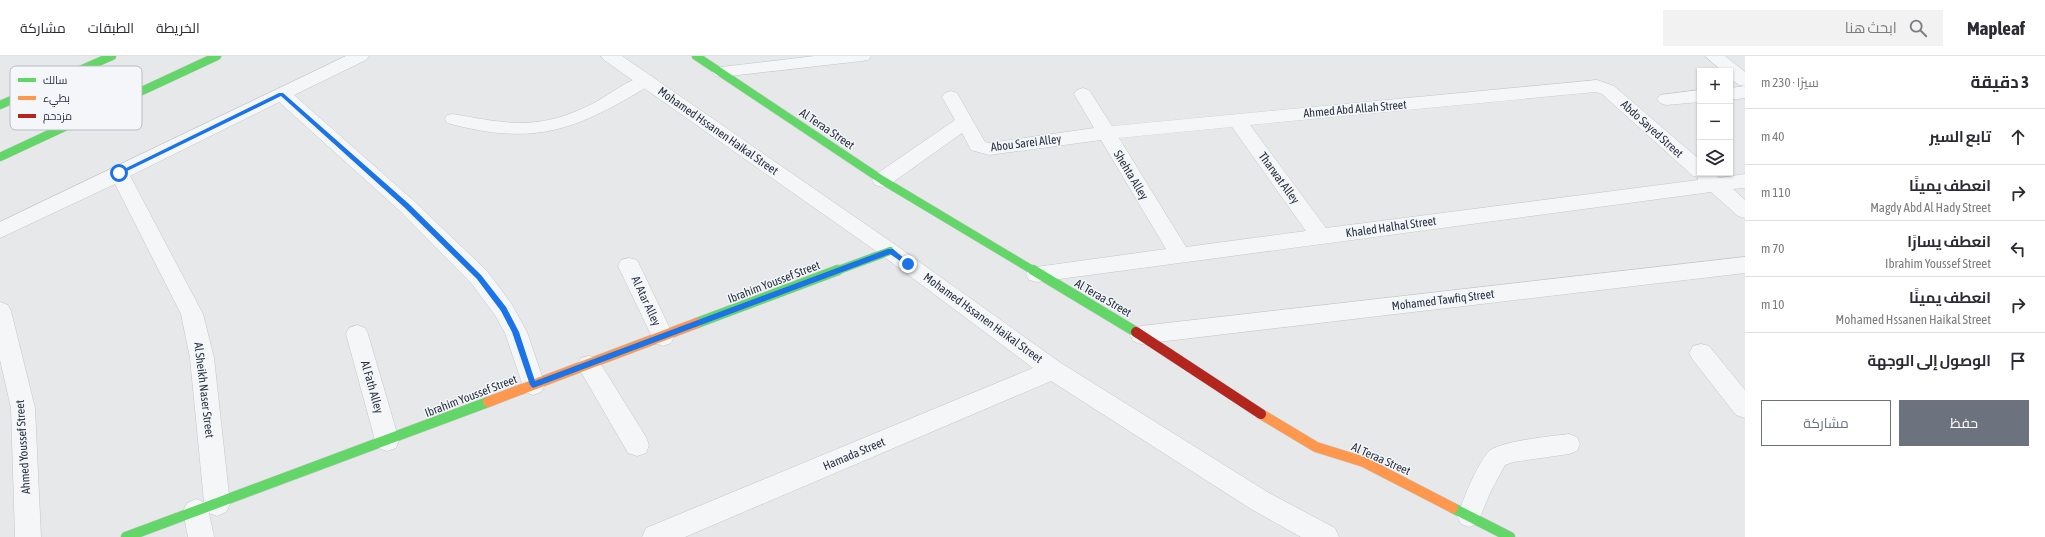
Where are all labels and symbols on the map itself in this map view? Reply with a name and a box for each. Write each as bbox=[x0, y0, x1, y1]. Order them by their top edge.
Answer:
legend bbox=[10, 66, 142, 130]
text: سالك bbox=[43, 74, 67, 86]
street label: Mohamed Hssanen Haikal Street bbox=[655, 84, 781, 178]
text: بطيء bbox=[43, 92, 70, 107]
street label: Ahmed Abd Allah Street bbox=[1303, 97, 1408, 120]
street label: Abdo Sayed Street bbox=[1618, 97, 1686, 161]
street label: Al Teraa Street bbox=[797, 106, 858, 153]
text: مزدحم bbox=[43, 110, 72, 124]
street label: Abou Sarei Alley bbox=[990, 132, 1062, 154]
street label: Shehta Alley bbox=[1111, 148, 1151, 202]
street label: Tharwat Alley bbox=[1256, 150, 1302, 206]
route start bbox=[110, 164, 128, 182]
street label: Khaled Halhal Street bbox=[1345, 214, 1438, 240]
route end bbox=[899, 255, 917, 273]
street label: Ibrahim Youssef Street bbox=[726, 258, 823, 306]
street label: Mohamed Hssanen Haikal Street bbox=[921, 270, 1046, 366]
street label: Al Atar Alley bbox=[628, 274, 664, 328]
street label: Al Teraa Street bbox=[1072, 276, 1134, 320]
street label: Mohamed Tawfiq Street bbox=[1391, 287, 1496, 313]
street label: Al Sheikh Naser Street bbox=[191, 341, 217, 439]
street label: Al Fath Alley bbox=[358, 359, 386, 415]
street label: Ibrahim Youssef Street bbox=[423, 372, 520, 420]
street label: Ahmed Youssef Street bbox=[13, 399, 33, 495]
street label: Hamada Street bbox=[821, 434, 888, 473]
street label: Al Teraa Street bbox=[1349, 440, 1413, 478]

